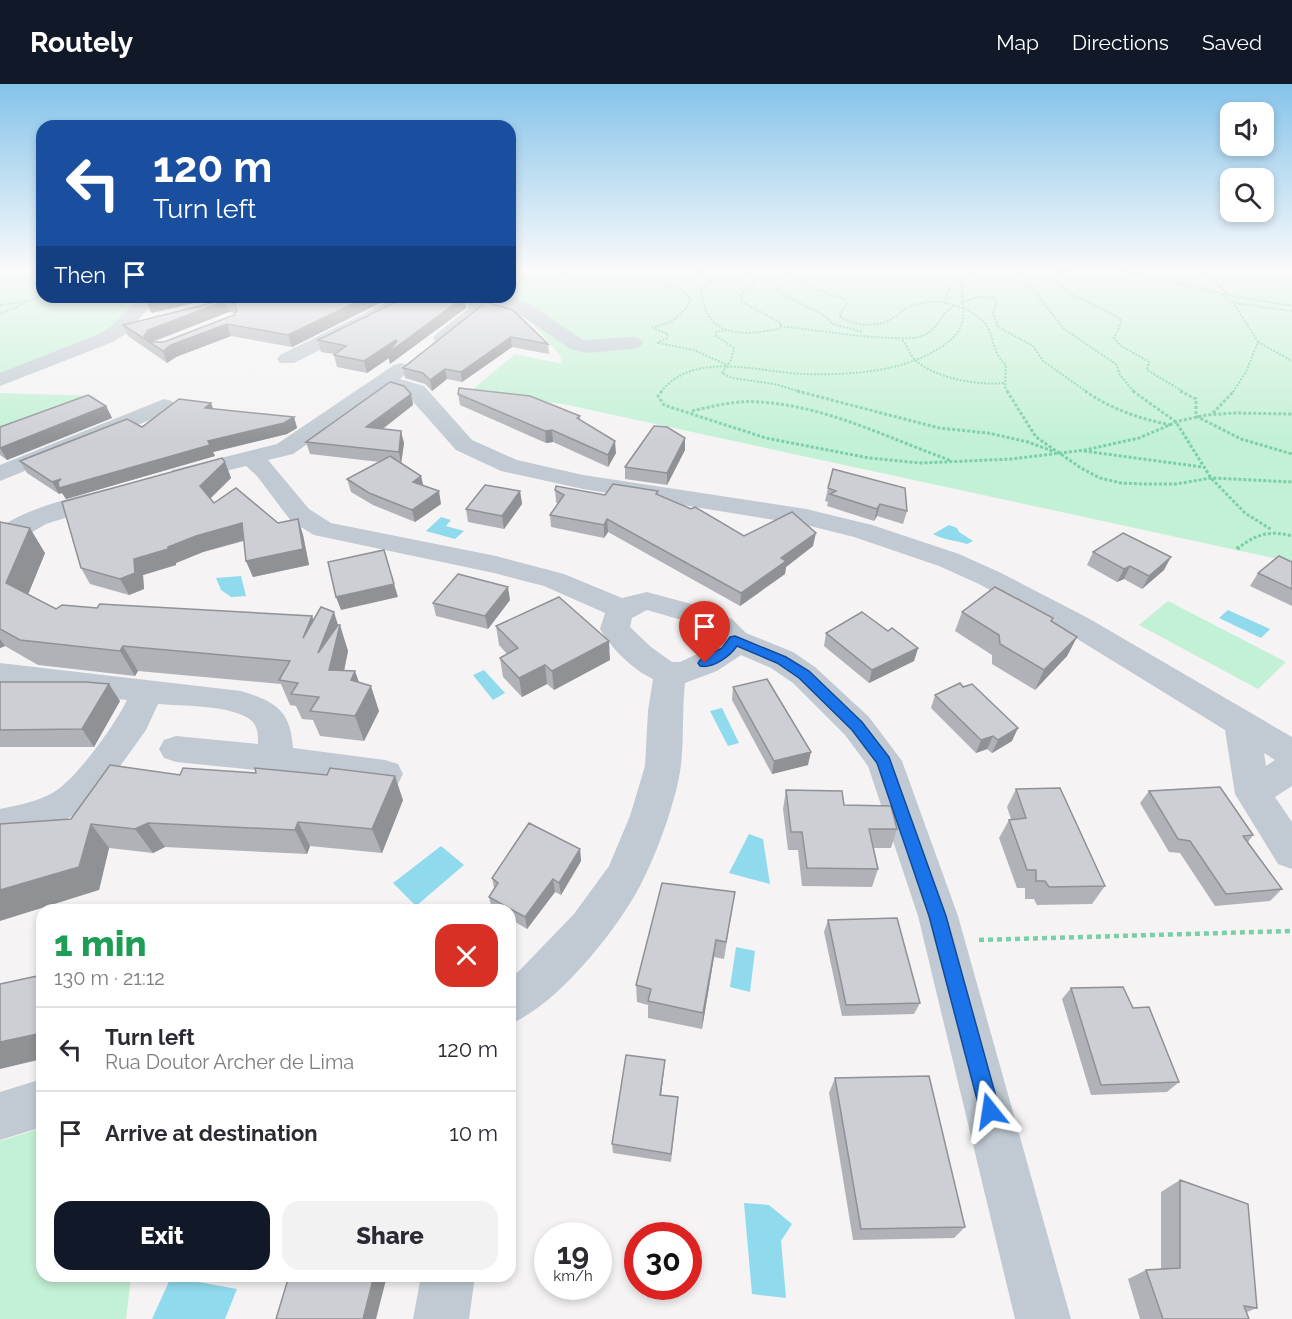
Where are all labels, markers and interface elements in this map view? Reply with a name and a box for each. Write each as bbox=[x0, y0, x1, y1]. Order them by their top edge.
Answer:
text: Routely bbox=[30, 26, 133, 59]
text: Map bbox=[996, 30, 1039, 55]
text: Directions bbox=[1072, 30, 1169, 55]
text: Saved bbox=[1202, 30, 1262, 55]
map controls bbox=[1220, 102, 1274, 222]
button: sound bbox=[1220, 102, 1274, 156]
text: 120 m bbox=[153, 143, 272, 192]
icon: left bbox=[54, 144, 132, 222]
button: search bbox=[1220, 168, 1274, 222]
text: Turn left bbox=[153, 193, 256, 224]
icon: arrive bbox=[118, 258, 151, 291]
text: Then bbox=[54, 262, 106, 288]
pin bbox=[679, 601, 730, 663]
icon: arrive bbox=[688, 610, 721, 643]
text: 1 min bbox=[54, 922, 146, 964]
button: close bbox=[435, 924, 498, 987]
text: 130 m · 21:12 bbox=[54, 966, 165, 990]
text: Turn left bbox=[105, 1024, 195, 1050]
icon: left bbox=[54, 1033, 87, 1066]
text: 120 m bbox=[438, 1036, 498, 1062]
text: Rua Doutor Archer de Lima bbox=[105, 1050, 354, 1074]
position arrow bbox=[958, 1079, 1022, 1143]
icon: arrive bbox=[54, 1117, 87, 1150]
text: Arrive at destination bbox=[105, 1120, 318, 1146]
text: 10 m bbox=[449, 1120, 498, 1146]
button: Exit bbox=[54, 1201, 270, 1270]
button: Share bbox=[282, 1201, 498, 1270]
speed limit sign: 30 bbox=[624, 1222, 702, 1300]
text: 19 bbox=[557, 1236, 589, 1271]
text: km/h bbox=[553, 1267, 593, 1285]

